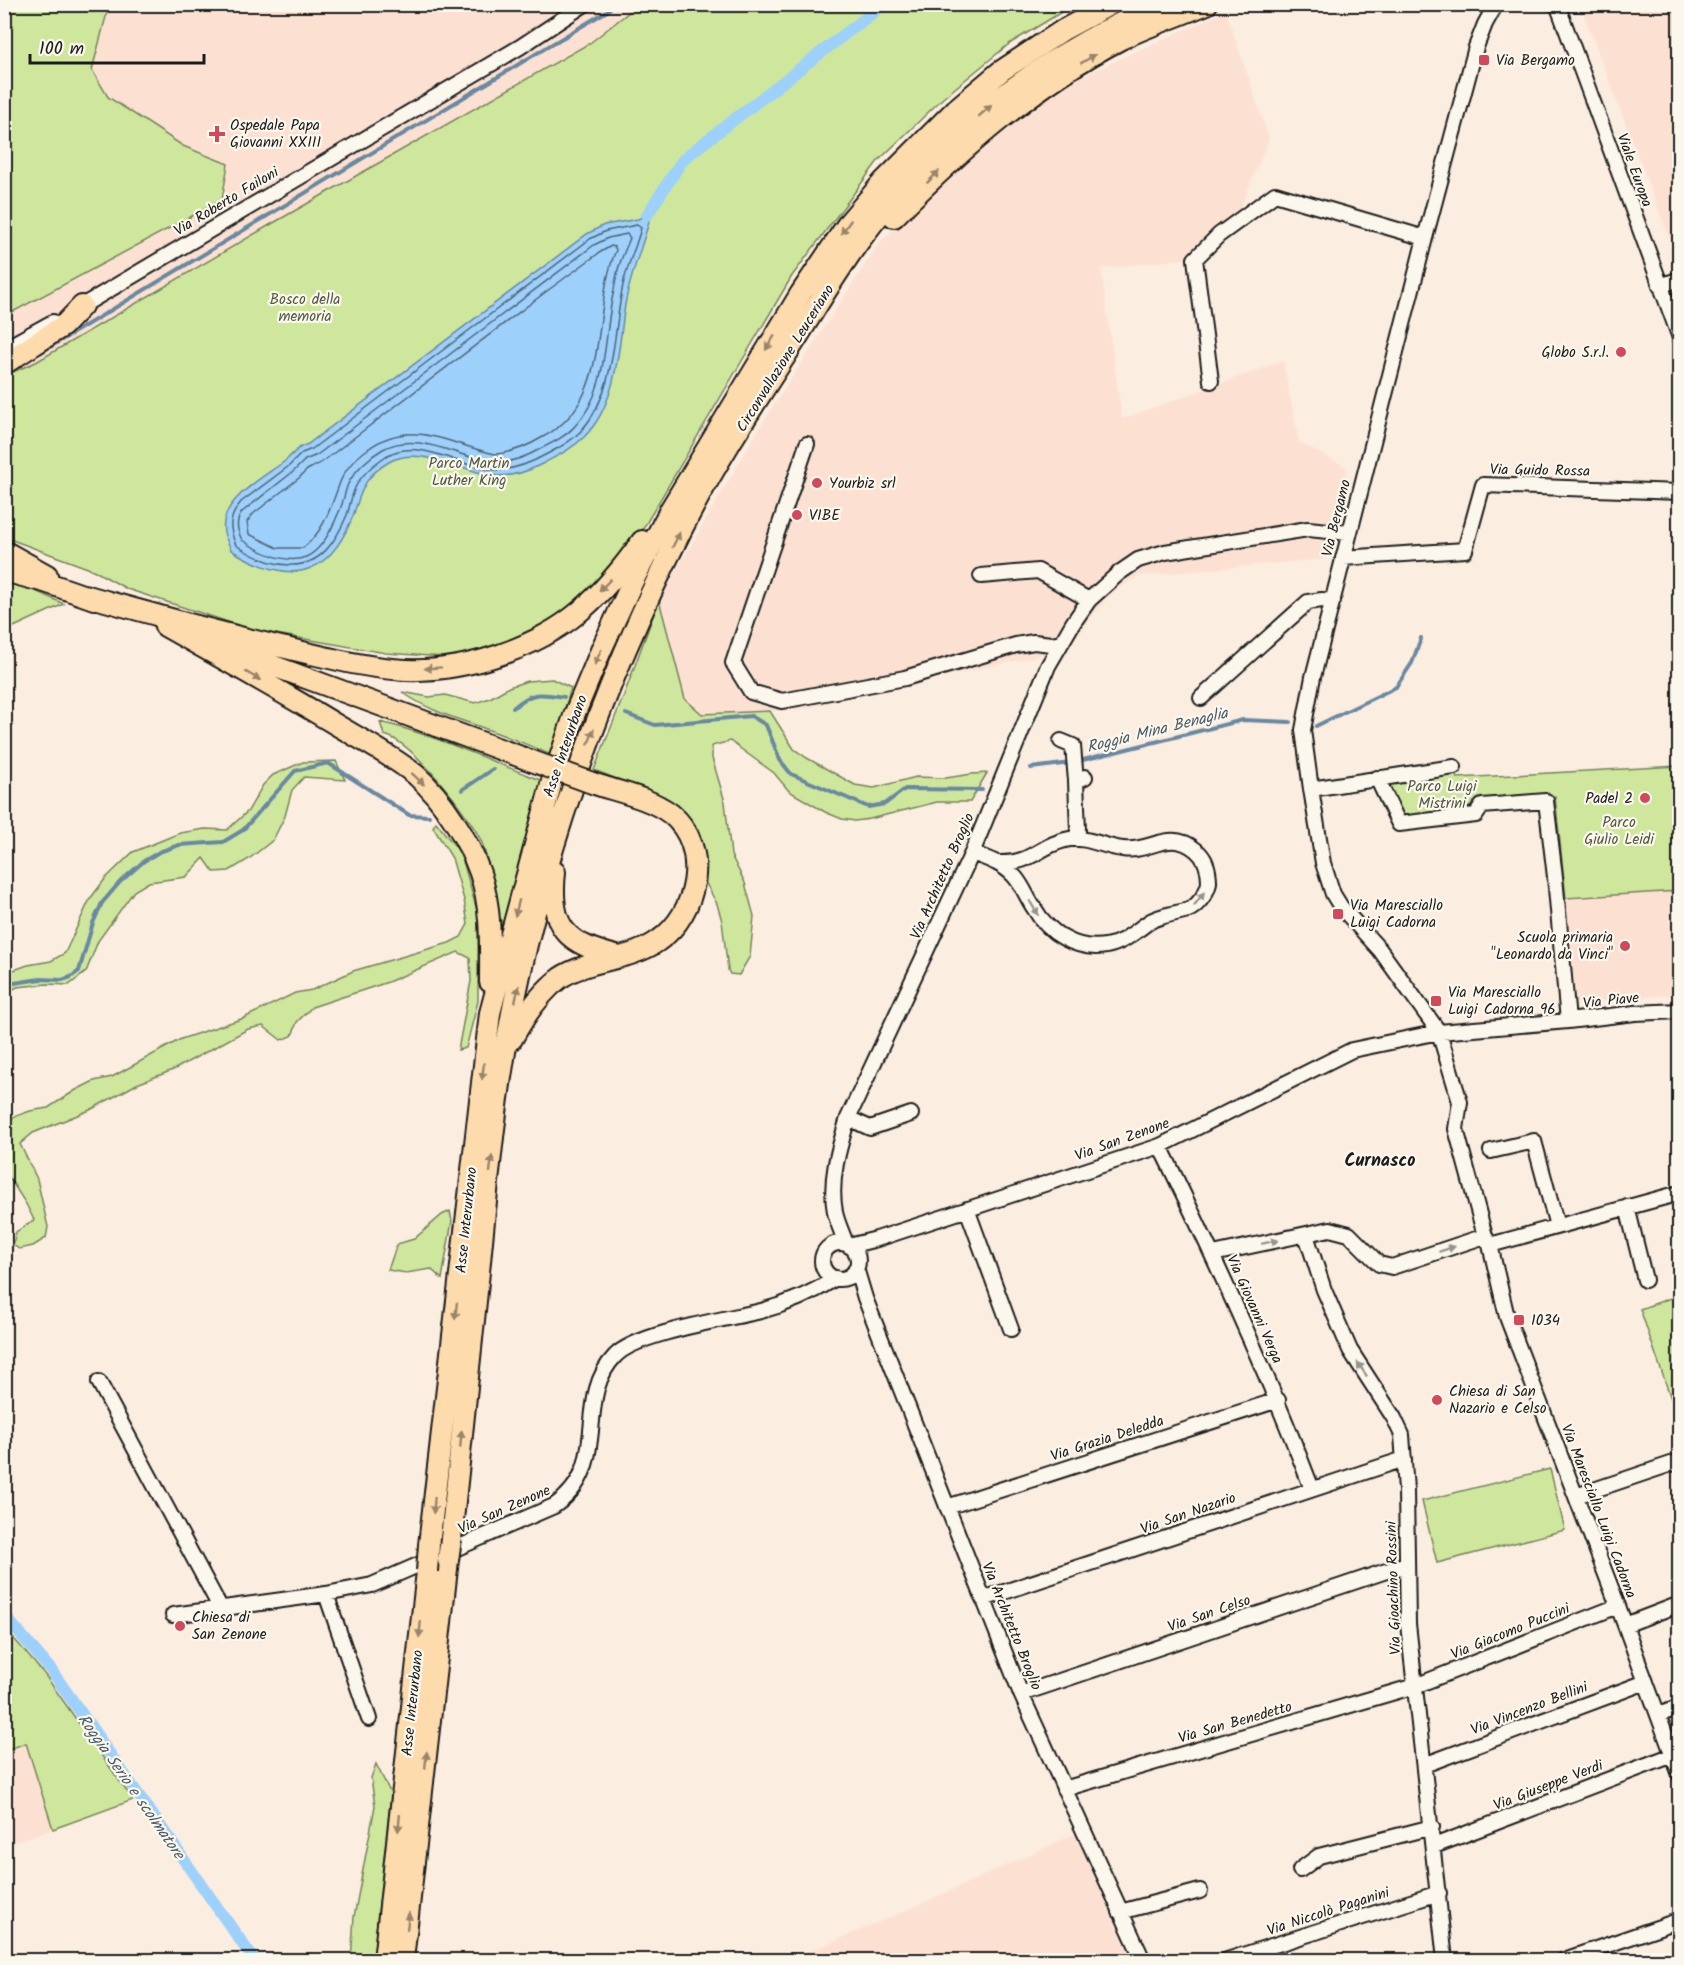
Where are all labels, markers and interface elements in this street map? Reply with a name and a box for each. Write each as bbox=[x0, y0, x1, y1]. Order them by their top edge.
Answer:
scale bar bbox=[30, 27, 204, 65]
text: 100 m bbox=[39, 35, 84, 64]
place label: Via Bergamo bbox=[1496, 49, 1575, 73]
marker: Via Bergamo bbox=[1477, 53, 1491, 67]
one-way arrow bbox=[1080, 54, 1096, 65]
one-way arrow bbox=[977, 105, 992, 118]
place label: Ospedale Papa Giovanni XXIII bbox=[230, 114, 321, 155]
marker: Ospedale Papa Giovanni XXIII bbox=[208, 125, 226, 143]
street label: Viale Europa bbox=[1610, 130, 1659, 211]
street label: Via Roberto Failoni bbox=[169, 160, 285, 243]
one-way arrow bbox=[926, 171, 940, 185]
one-way arrow bbox=[840, 219, 852, 234]
street label: Circonvallazione Leuceriano bbox=[731, 280, 841, 437]
park label: Bosco della memoria bbox=[270, 288, 340, 329]
one-way arrow bbox=[765, 335, 776, 351]
place label: Globo S.r.l. bbox=[1541, 341, 1609, 365]
marker: Globo S.r.l. bbox=[1614, 345, 1628, 359]
park label: Parco Martin Luther King bbox=[429, 452, 509, 493]
street label: Via Guido Rossa bbox=[1490, 458, 1590, 484]
place label: Yourbiz srl bbox=[829, 472, 896, 496]
marker: Yourbiz srl bbox=[810, 476, 824, 490]
street label: Via Bergamo bbox=[1316, 477, 1358, 559]
place label: VIBE bbox=[809, 504, 841, 528]
marker: VIBE bbox=[790, 508, 804, 522]
one-way arrow bbox=[672, 532, 681, 549]
one-way arrow bbox=[598, 578, 612, 592]
one-way arrow bbox=[593, 648, 602, 666]
one-way arrow bbox=[424, 664, 443, 673]
one-way arrow bbox=[245, 670, 261, 681]
street label: Asse Interurbano bbox=[537, 692, 595, 801]
water label: Roggia Mina Benaglia bbox=[1084, 700, 1232, 760]
one-way arrow bbox=[587, 728, 597, 746]
one-way arrow bbox=[411, 771, 425, 785]
park label: Parco Luigi Mistrini bbox=[1407, 775, 1478, 816]
place label: Padel 2 bbox=[1585, 787, 1633, 811]
marker: Padel 2 bbox=[1638, 791, 1652, 805]
street label: Via Architetto Broglio bbox=[904, 809, 982, 944]
park label: Parco Giulio Leidi bbox=[1584, 811, 1655, 852]
one-way arrow bbox=[1193, 891, 1205, 906]
place label: Via Maresciallo Luigi Cadorna bbox=[1350, 894, 1443, 935]
one-way arrow bbox=[511, 899, 521, 917]
one-way arrow bbox=[1028, 900, 1039, 916]
marker: Via Maresciallo Luigi Cadorna bbox=[1331, 907, 1345, 921]
place label: Scuola primaria "Leonardo da Vinci" bbox=[1491, 926, 1613, 967]
marker: Scuola primaria "Leonardo da Vinci" bbox=[1618, 939, 1632, 953]
place label: Via Maresciallo Luigi Cadorna 96 bbox=[1448, 981, 1556, 1022]
one-way arrow bbox=[512, 985, 522, 1003]
street label: Via Piave bbox=[1582, 986, 1641, 1016]
marker: Via Maresciallo Luigi Cadorna 96 bbox=[1429, 994, 1443, 1008]
one-way arrow bbox=[478, 1062, 488, 1081]
street label: Via San Zenone bbox=[1072, 1112, 1173, 1168]
district label: Curnasco bbox=[1345, 1147, 1415, 1176]
one-way arrow bbox=[486, 1154, 496, 1173]
street label: Asse Interurbano bbox=[449, 1166, 485, 1274]
one-way arrow bbox=[1261, 1237, 1280, 1246]
one-way arrow bbox=[1438, 1244, 1456, 1253]
street label: Via Giovanni Verga bbox=[1219, 1251, 1289, 1368]
one-way arrow bbox=[451, 1301, 461, 1320]
place label: 1034 bbox=[1531, 1309, 1560, 1333]
marker: 1034 bbox=[1512, 1313, 1526, 1327]
one-way arrow bbox=[1357, 1361, 1368, 1377]
place label: Chiesa di San Nazario e Celso bbox=[1449, 1380, 1547, 1421]
marker: Chiesa di San Nazario e Celso bbox=[1430, 1393, 1444, 1407]
street label: Via Grazia Deledda bbox=[1048, 1409, 1167, 1469]
street label: Via Maresciallo Luigi Cadorna bbox=[1554, 1421, 1642, 1602]
one-way arrow bbox=[456, 1429, 466, 1448]
street label: Via San Zenone bbox=[454, 1479, 555, 1541]
street label: Via San Nazario bbox=[1137, 1486, 1240, 1542]
one-way arrow bbox=[429, 1495, 439, 1514]
street label: Via Gioachino Rossini bbox=[1380, 1519, 1408, 1655]
street label: Via Architetto Broglio bbox=[974, 1559, 1048, 1694]
street label: Via San Celso bbox=[1165, 1589, 1254, 1639]
street label: Via Giacomo Puccini bbox=[1447, 1597, 1575, 1667]
place label: Chiesa di San Zenone bbox=[192, 1606, 267, 1647]
marker: Chiesa di San Zenone bbox=[173, 1619, 187, 1633]
one-way arrow bbox=[415, 1620, 425, 1639]
street label: Asse Interurbano bbox=[395, 1649, 431, 1757]
street label: Via Vincenzo Bellini bbox=[1467, 1675, 1593, 1742]
street label: Via San Benedetto bbox=[1176, 1695, 1295, 1751]
water label: Roggia Serio e scolmatore bbox=[71, 1709, 192, 1866]
one-way arrow bbox=[421, 1751, 431, 1770]
street label: Via Giuseppe Verdi bbox=[1490, 1754, 1608, 1818]
one-way arrow bbox=[394, 1813, 404, 1832]
street label: Via Niccolò Paganini bbox=[1264, 1880, 1394, 1943]
one-way arrow bbox=[403, 1911, 413, 1930]

